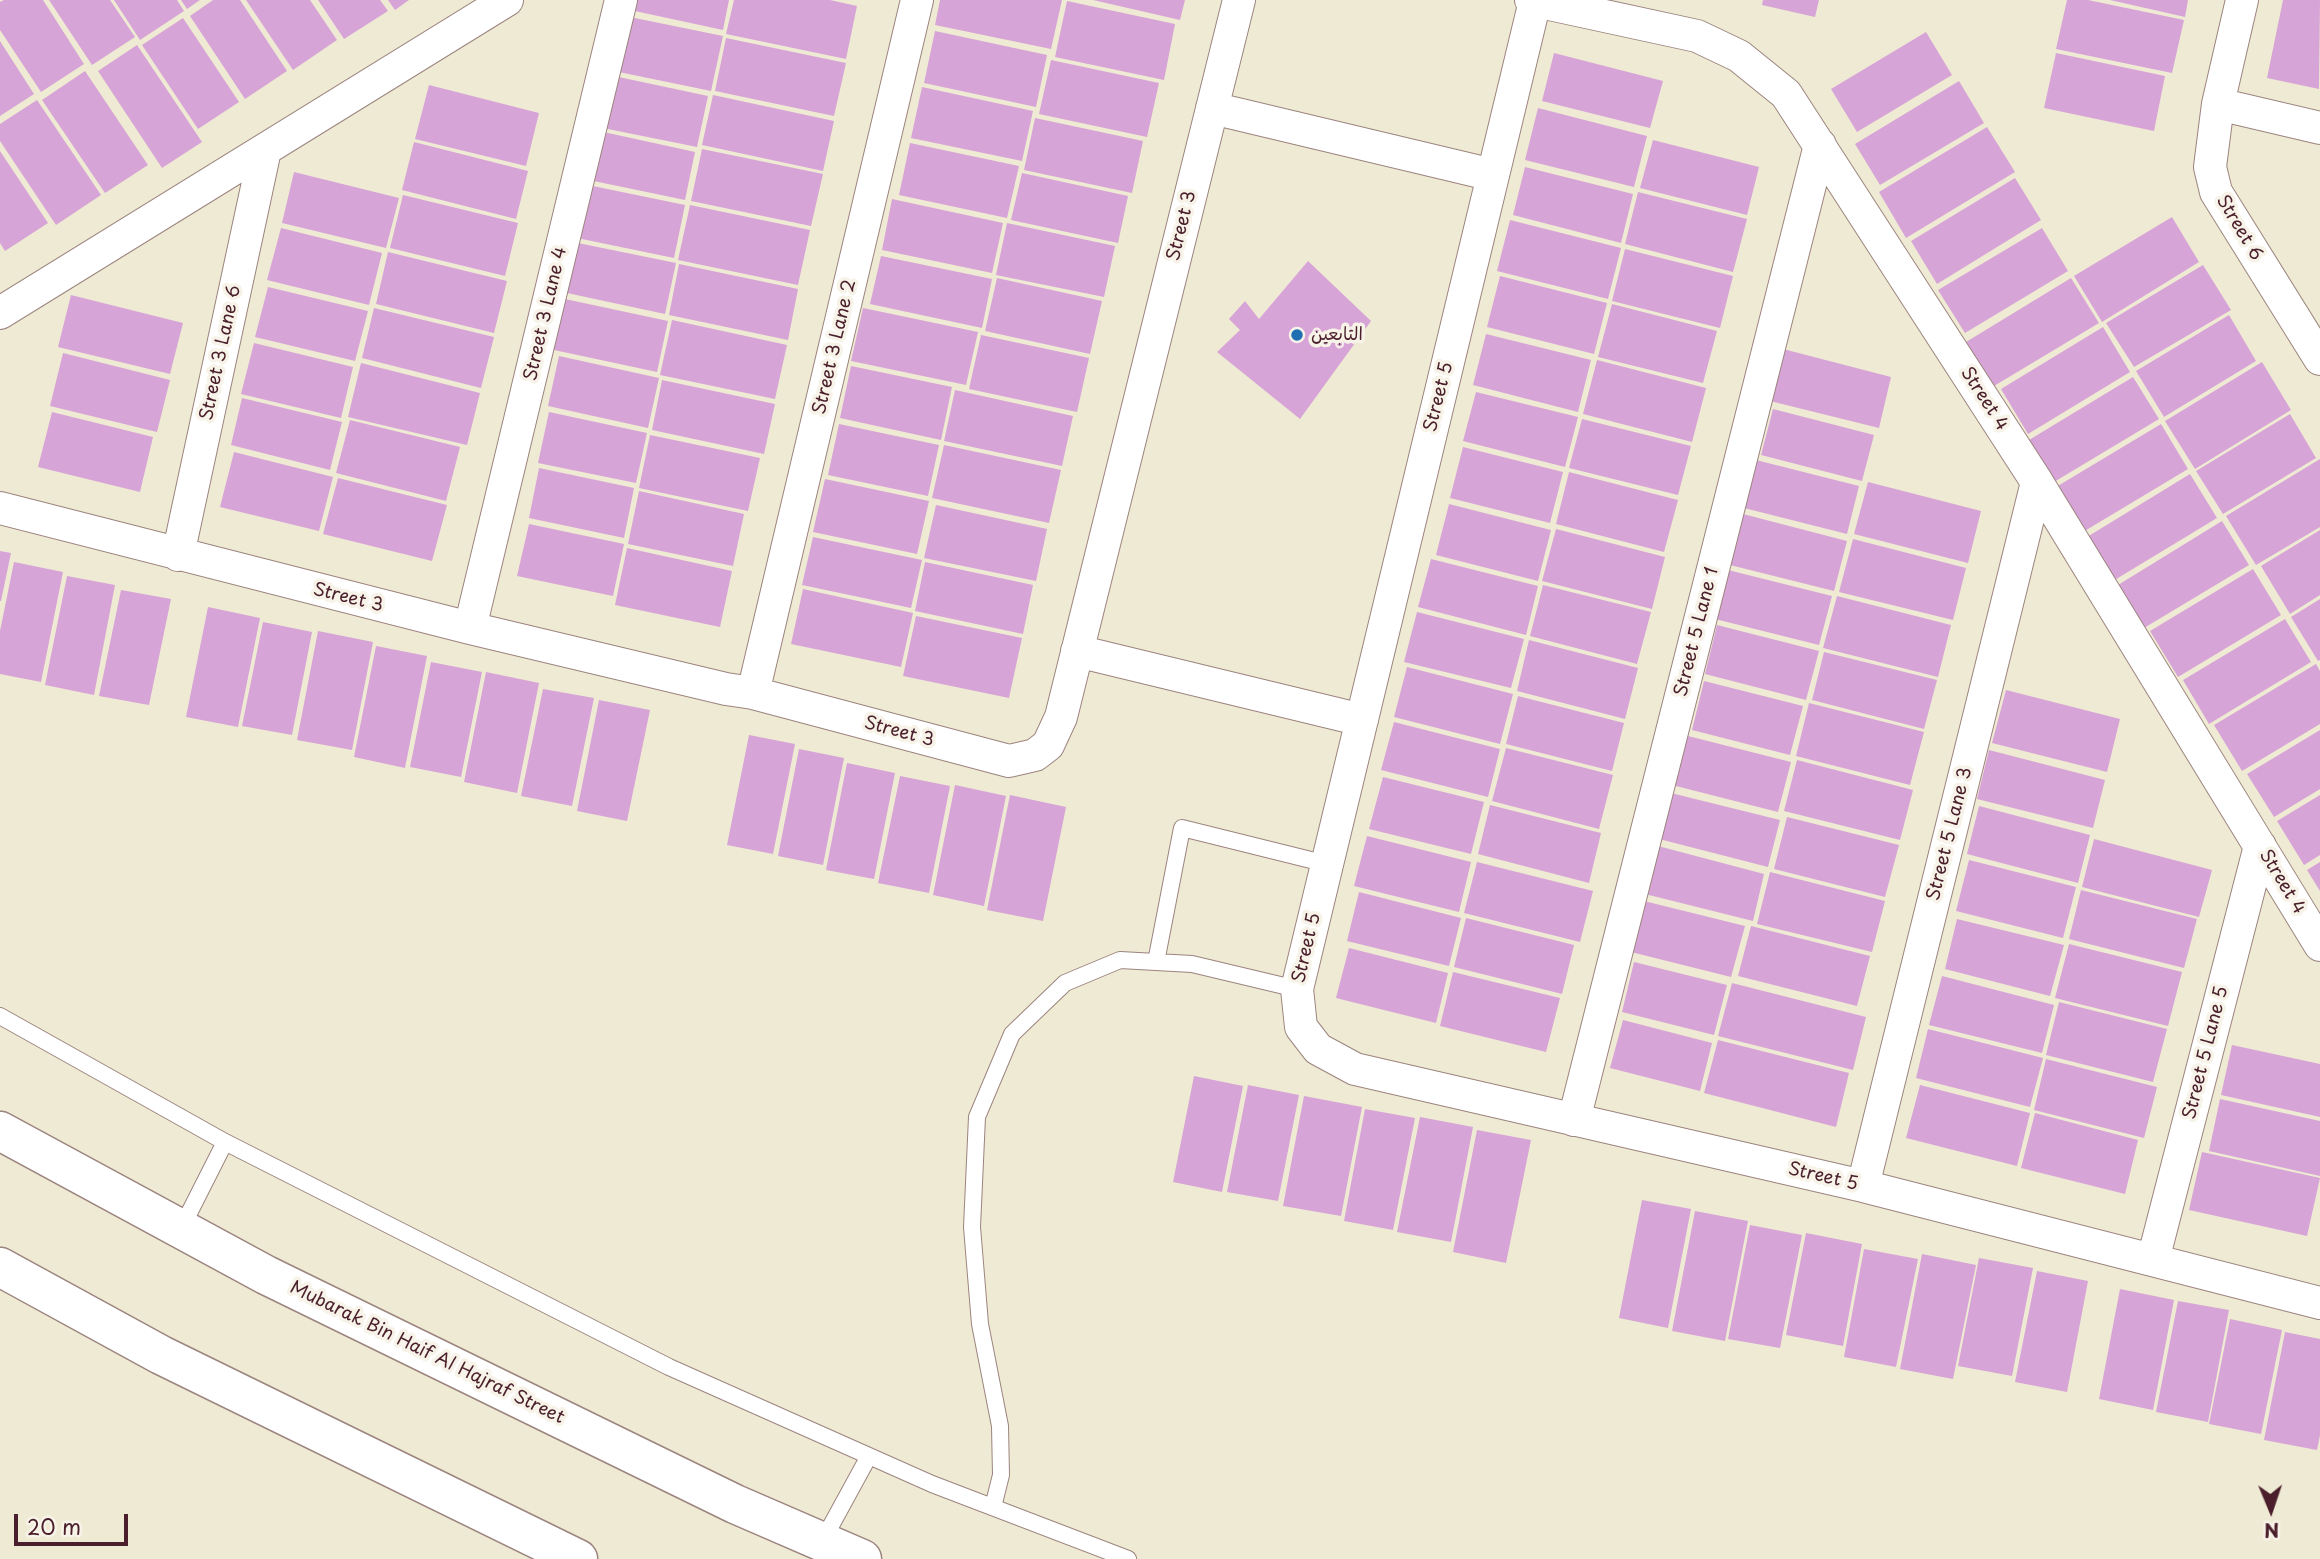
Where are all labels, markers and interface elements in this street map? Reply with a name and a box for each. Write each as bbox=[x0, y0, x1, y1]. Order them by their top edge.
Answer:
street label: Street 3 bbox=[1163, 189, 1201, 263]
street label: Street 6 bbox=[2211, 192, 2267, 264]
street label: Street 3 Lane 4 bbox=[520, 245, 572, 383]
street label: Street 3 Lane 2 bbox=[809, 277, 861, 417]
street label: Street 3 Lane 6 bbox=[196, 283, 246, 423]
place label: التابعين bbox=[1311, 324, 1363, 346]
marker: التابعين bbox=[1289, 327, 1305, 343]
street label: Street 5 bbox=[1420, 360, 1458, 434]
street label: Street 4 bbox=[1955, 363, 2013, 435]
street label: Street 5 Lane 1 bbox=[1670, 565, 1724, 699]
street label: Street 3 bbox=[311, 579, 385, 617]
street label: Street 3 bbox=[862, 712, 936, 752]
street label: Street 5 Lane 3 bbox=[1923, 765, 1977, 903]
street label: Street 4 bbox=[2254, 846, 2310, 918]
street label: Street 5 bbox=[1288, 911, 1326, 985]
street label: Street 5 Lane 5 bbox=[2179, 984, 2233, 1122]
street label: Street 5 bbox=[1786, 1158, 1860, 1196]
street label: Mubarak Bin Haif Al Hajraf Street bbox=[286, 1277, 568, 1429]
north arrow bbox=[2236, 1475, 2306, 1545]
scale bar bbox=[18, 1500, 131, 1544]
text: 20 m bbox=[27, 1510, 81, 1542]
text: N bbox=[2264, 1517, 2280, 1545]

